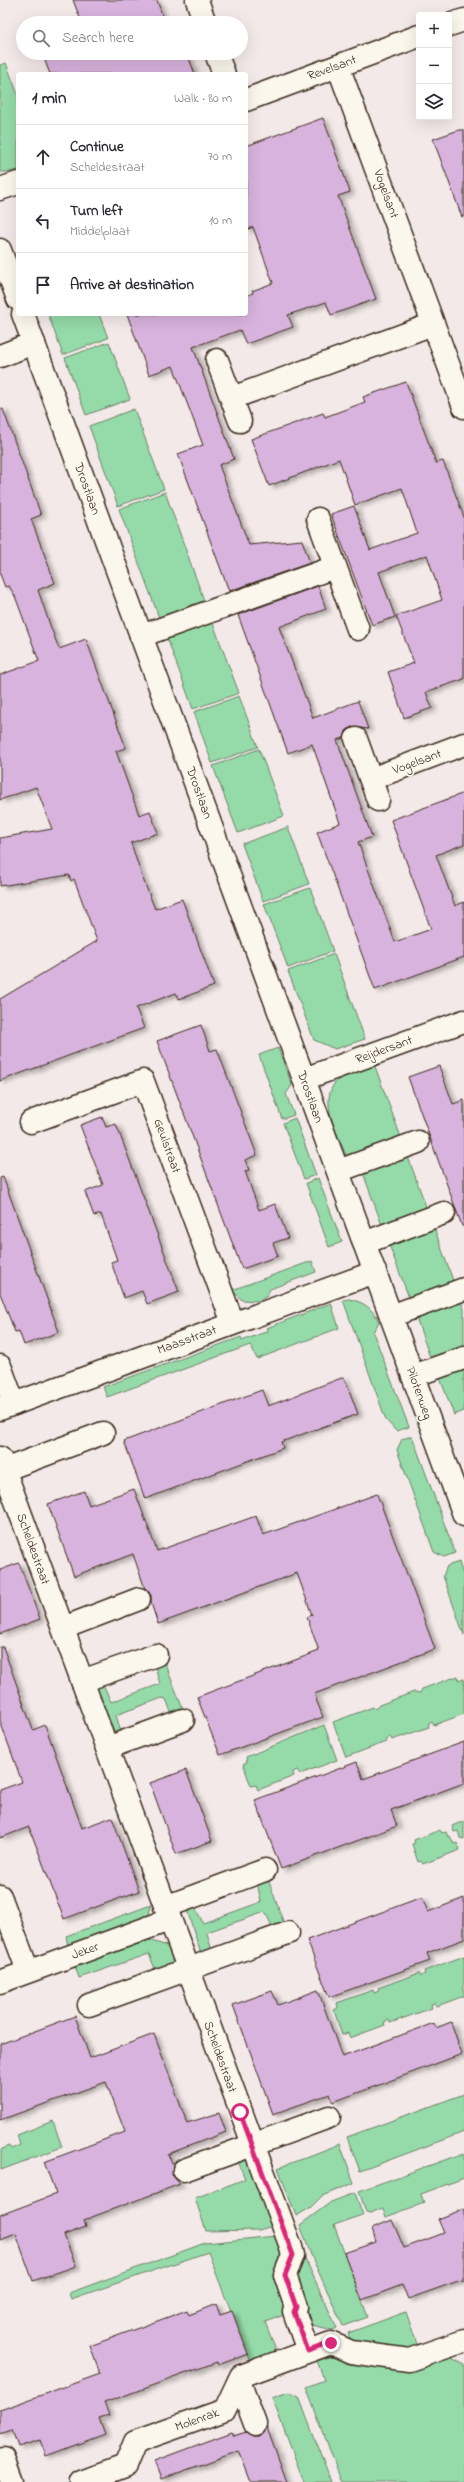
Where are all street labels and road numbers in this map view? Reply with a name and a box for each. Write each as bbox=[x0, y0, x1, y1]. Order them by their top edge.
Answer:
street label: Revelsant bbox=[305, 50, 360, 86]
street label: Vogelsant bbox=[367, 166, 404, 222]
street label: Drostlaan bbox=[69, 459, 105, 518]
street label: Vogelsant bbox=[389, 744, 445, 781]
street label: Drostlaan bbox=[181, 763, 217, 822]
street label: Reijdersant bbox=[353, 1031, 416, 1069]
street label: Drostlaan bbox=[292, 1067, 328, 1126]
street label: Geulstraat bbox=[148, 1116, 186, 1177]
street label: Maasstraat bbox=[155, 1320, 220, 1360]
street label: Pilotenweg bbox=[400, 1364, 437, 1422]
street label: Scheldestraat bbox=[11, 1511, 55, 1588]
street label: Jeker bbox=[69, 1937, 102, 1965]
street label: Scheldestraat bbox=[198, 2019, 242, 2096]
street label: Molenrak bbox=[172, 2403, 222, 2437]

